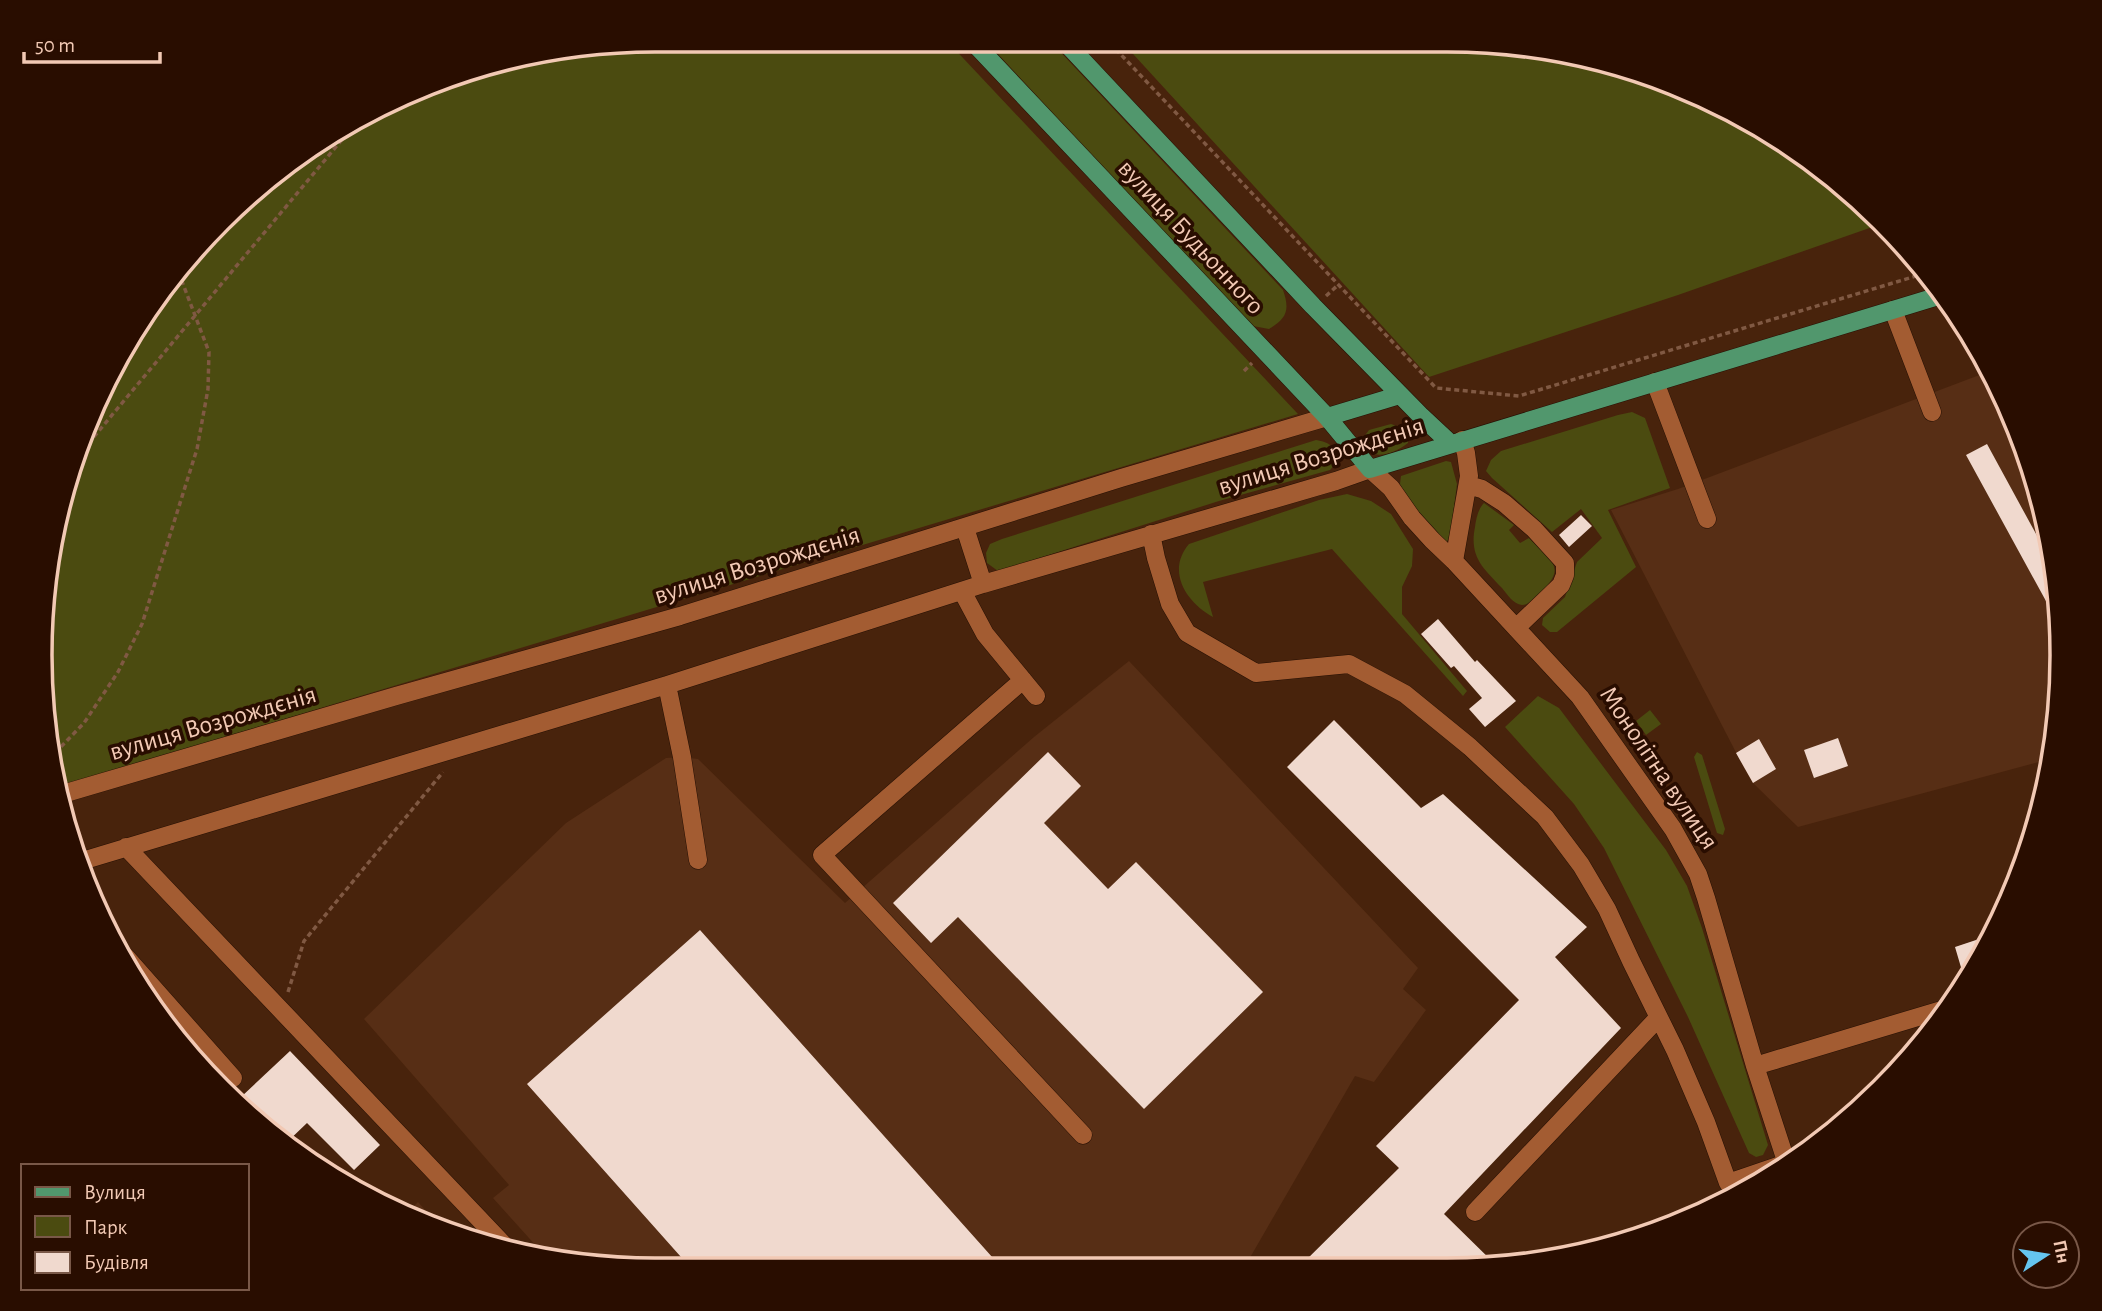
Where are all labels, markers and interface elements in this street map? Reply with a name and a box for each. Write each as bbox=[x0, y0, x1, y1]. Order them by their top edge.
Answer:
scale bar bbox=[24, 21, 161, 65]
text: 50 m bbox=[35, 35, 75, 56]
street label: вулиця Будьонного bbox=[1113, 155, 1269, 319]
street label: вулиця Возрождєнія bbox=[1215, 412, 1427, 500]
street label: вулиця Возрождєнія bbox=[651, 521, 863, 609]
street label: вулиця Возрождєнія bbox=[107, 681, 319, 765]
street label: Монолітна вулиця bbox=[1595, 682, 1723, 854]
legend bbox=[21, 1164, 248, 1290]
text: Вулиця bbox=[84, 1182, 146, 1203]
text: Парк bbox=[84, 1217, 128, 1238]
north arrow bbox=[2011, 1220, 2081, 1290]
text: Пн bbox=[2049, 1238, 2073, 1265]
text: Будівля bbox=[84, 1252, 149, 1273]

